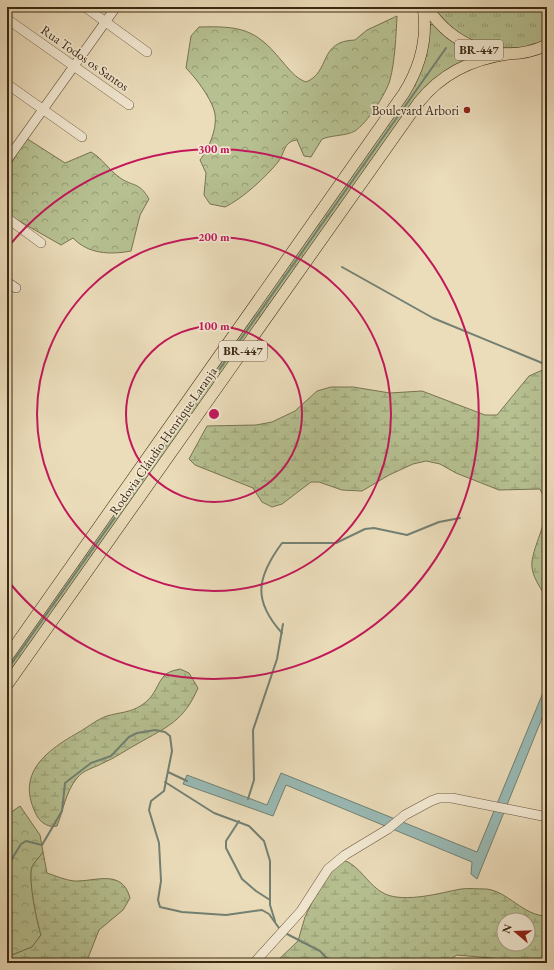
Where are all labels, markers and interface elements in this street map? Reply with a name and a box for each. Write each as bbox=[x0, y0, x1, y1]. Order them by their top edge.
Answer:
street label: Rua Todos os Santos bbox=[38, 21, 132, 95]
road number: BR-447 bbox=[455, 40, 503, 60]
place label: Boulevard Arbori bbox=[372, 102, 459, 119]
marker: Boulevard Arbori bbox=[462, 105, 472, 115]
text: 300 m bbox=[198, 141, 230, 157]
text: 200 m bbox=[198, 229, 230, 245]
text: 100 m bbox=[198, 318, 230, 334]
road number: BR-447 bbox=[219, 341, 267, 361]
street label: Rodovia Cláudio Henrique Laranja bbox=[105, 363, 221, 518]
centre of rings bbox=[207, 407, 221, 421]
north arrow bbox=[496, 912, 536, 952]
text: N bbox=[498, 922, 515, 935]

